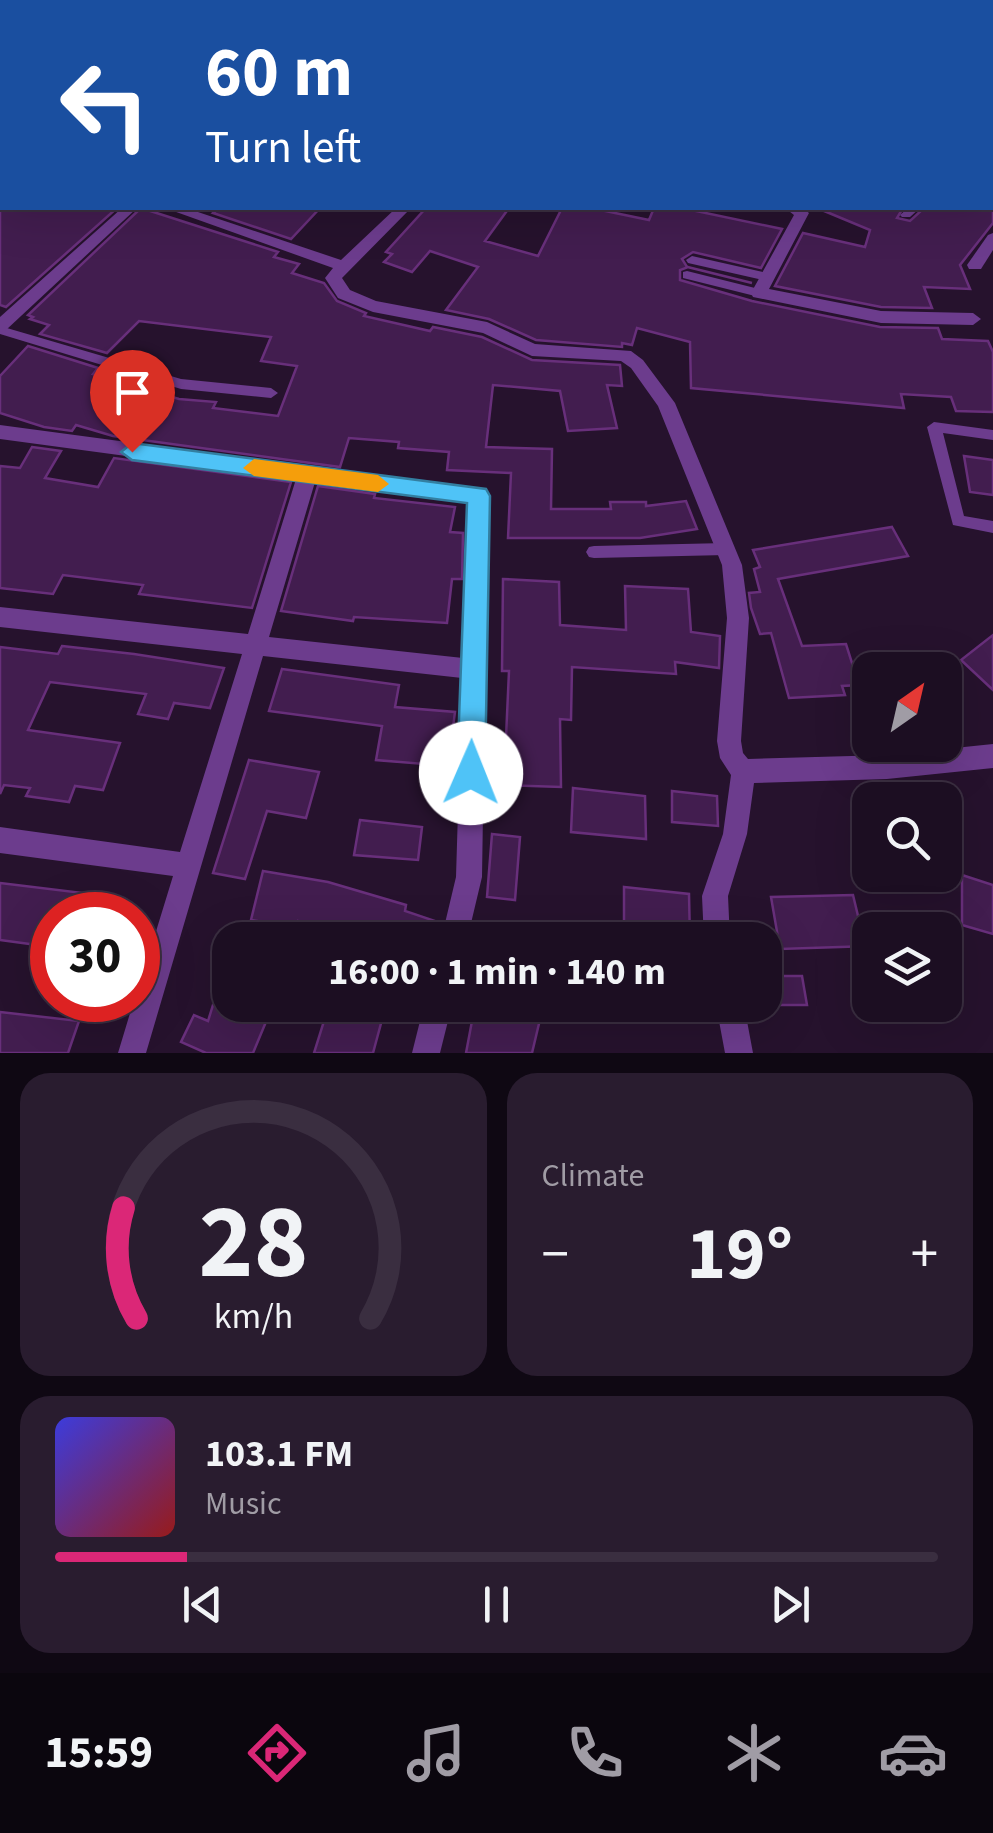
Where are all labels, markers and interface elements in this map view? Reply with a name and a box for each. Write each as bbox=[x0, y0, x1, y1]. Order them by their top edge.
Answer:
text: 60 m bbox=[205, 23, 353, 123]
icon: left bbox=[40, 40, 170, 170]
text: Turn left bbox=[205, 116, 361, 180]
pin bbox=[90, 350, 175, 453]
icon: arrive bbox=[105, 365, 160, 420]
north arrow bbox=[852, 652, 962, 762]
map controls bbox=[852, 652, 962, 1022]
position arrow bbox=[419, 721, 523, 825]
button: search bbox=[852, 782, 962, 892]
speed limit sign: 30 bbox=[30, 892, 160, 1022]
button: layers bbox=[852, 912, 962, 1022]
text: 16:00 · 1 min · 140 m bbox=[328, 945, 666, 999]
text: Climate bbox=[542, 1153, 644, 1199]
text: 28 bbox=[198, 1170, 308, 1318]
text: 19° bbox=[686, 1201, 793, 1308]
text: − bbox=[542, 1216, 569, 1294]
text: + bbox=[911, 1216, 938, 1294]
text: km/h bbox=[214, 1291, 293, 1342]
text: 103.1 FM bbox=[205, 1427, 353, 1481]
text: Music bbox=[205, 1481, 282, 1527]
icon: previous bbox=[175, 1577, 230, 1632]
icon: pause bbox=[469, 1577, 524, 1632]
icon: next bbox=[763, 1577, 818, 1632]
icon: directions bbox=[242, 1718, 312, 1788]
icon: music bbox=[401, 1718, 471, 1788]
icon: phone bbox=[560, 1718, 630, 1788]
icon: climate bbox=[719, 1718, 789, 1788]
icon: car bbox=[878, 1718, 948, 1788]
text: 15:59 bbox=[45, 1721, 153, 1785]

